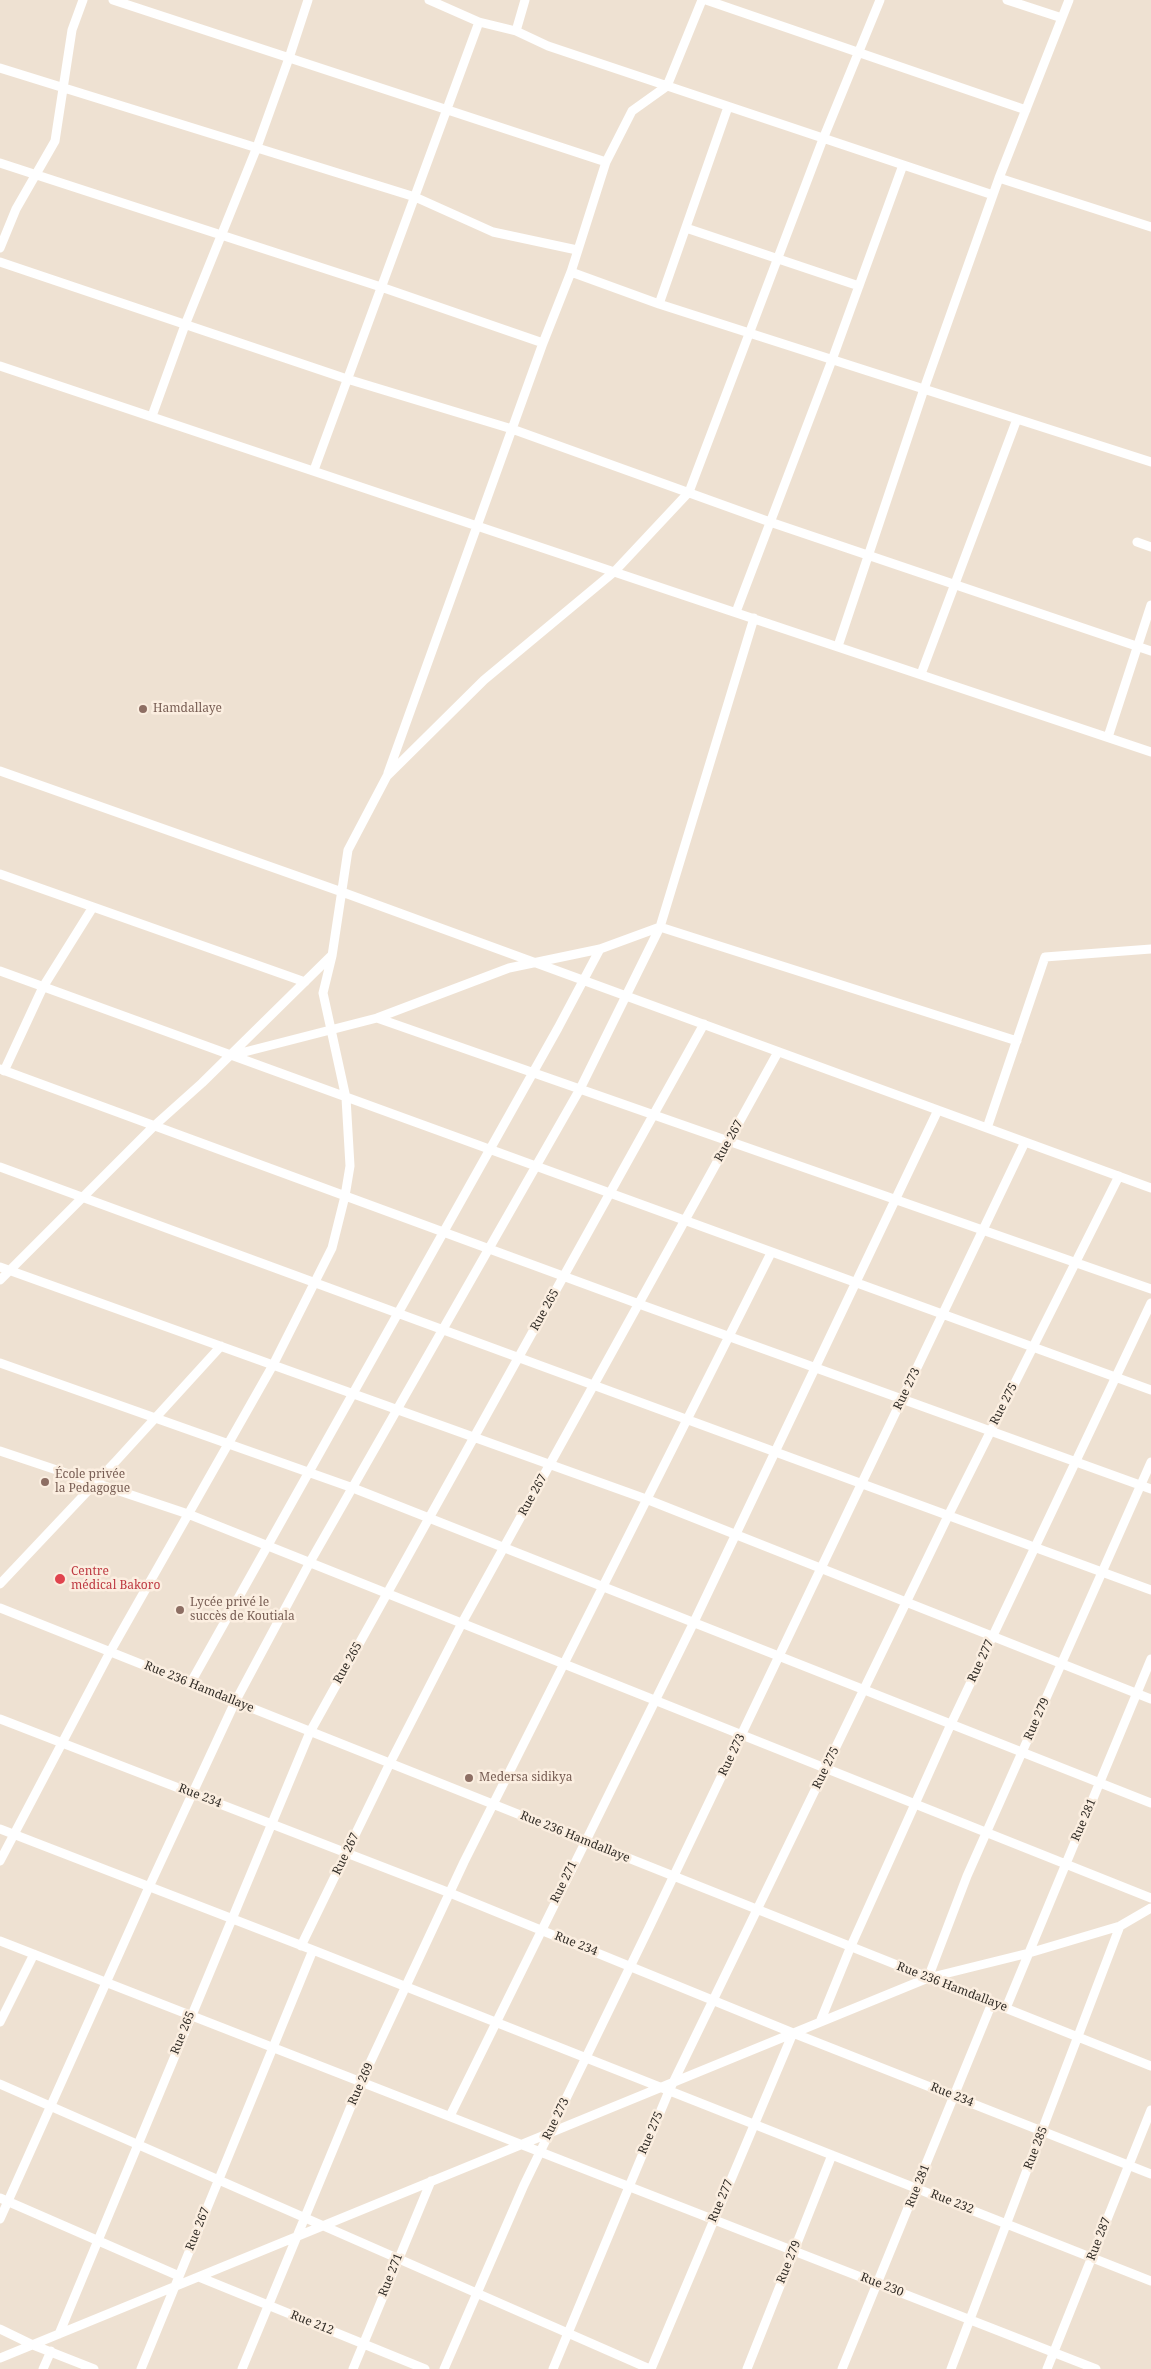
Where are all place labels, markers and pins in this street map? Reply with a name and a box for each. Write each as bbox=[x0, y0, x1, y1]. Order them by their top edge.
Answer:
place label: Hamdallaye bbox=[153, 702, 222, 716]
marker: Hamdallaye bbox=[137, 703, 149, 715]
place label: École privée la Pedagogue bbox=[55, 1468, 130, 1496]
marker: École privée la Pedagogue bbox=[39, 1476, 51, 1488]
place label: Centre médical Bakoro bbox=[71, 1565, 160, 1593]
marker: Centre médical Bakoro bbox=[53, 1572, 67, 1586]
place label: Lycée privé le succès de Koutiala bbox=[190, 1596, 295, 1624]
marker: Lycée privé le succès de Koutiala bbox=[174, 1604, 186, 1616]
place label: Medersa sidikya bbox=[479, 1771, 572, 1785]
marker: Medersa sidikya bbox=[463, 1772, 475, 1784]

